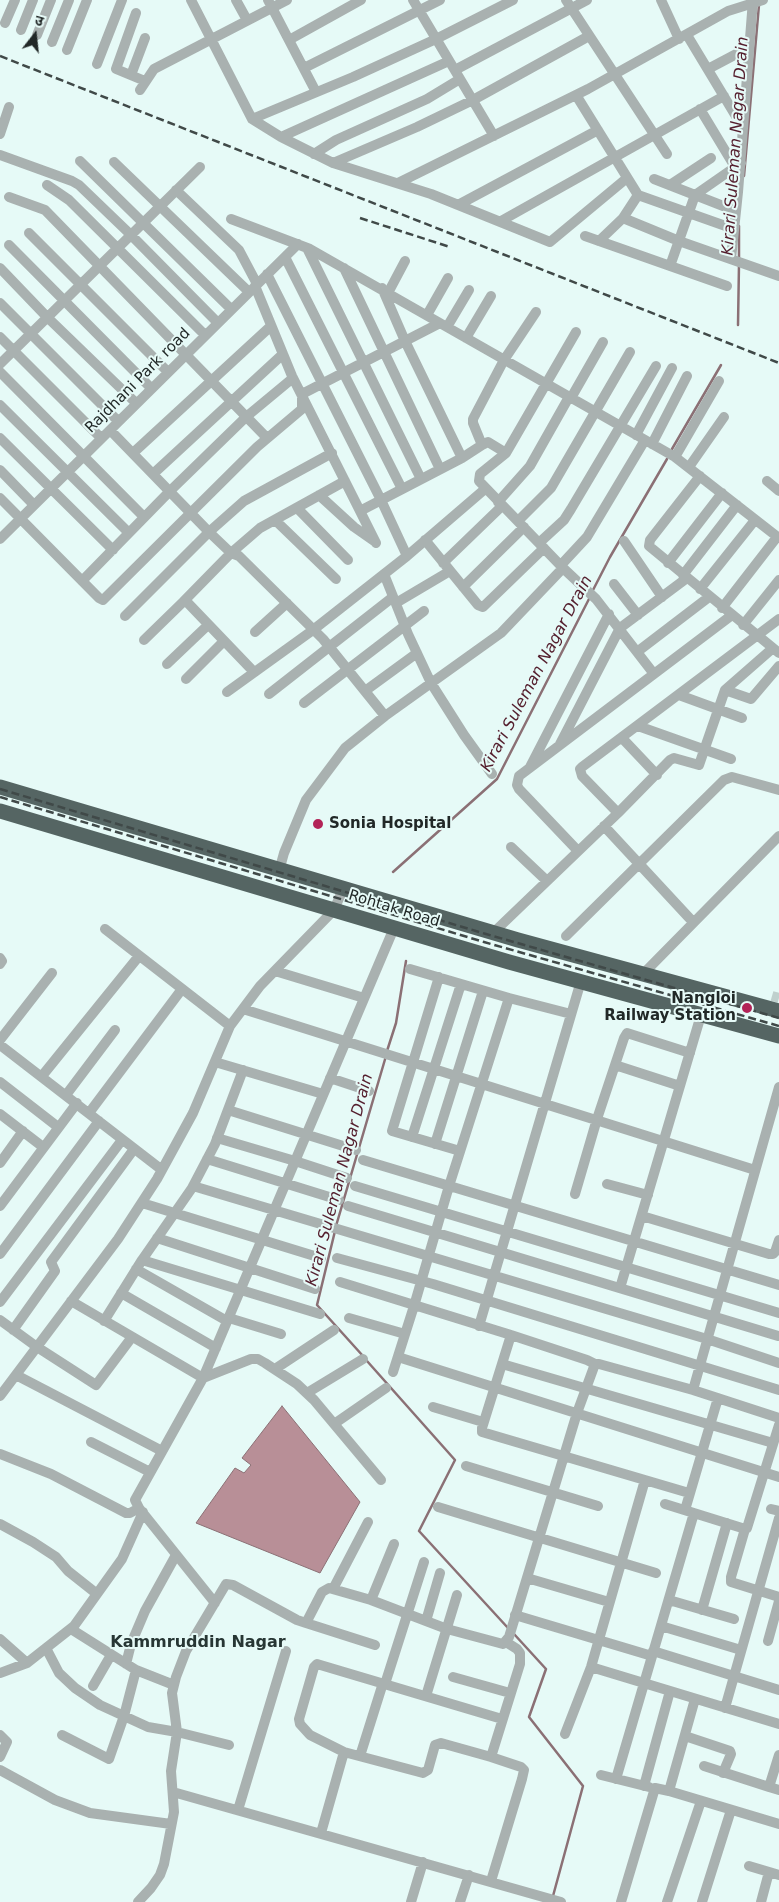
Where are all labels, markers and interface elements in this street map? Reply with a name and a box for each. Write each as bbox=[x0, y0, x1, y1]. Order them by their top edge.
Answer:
north arrow bbox=[10, 10, 60, 60]
text: उ bbox=[33, 12, 45, 29]
water label: Kirari Suleman Nagar Drain bbox=[719, 36, 753, 256]
street label: Rajdhani Park road bbox=[82, 325, 194, 437]
water label: Kirari Suleman Nagar Drain bbox=[477, 573, 597, 775]
place label: Sonia Hospital bbox=[329, 815, 451, 833]
marker: Sonia Hospital bbox=[311, 817, 325, 831]
street label: Rohtak Road bbox=[346, 887, 442, 931]
place label: Nangloi Railway Station bbox=[604, 990, 736, 1025]
marker: Nangloi Railway Station bbox=[740, 1001, 754, 1015]
water label: Kirari Suleman Nagar Drain bbox=[302, 1072, 378, 1288]
district label: Kammruddin Nagar bbox=[110, 1633, 286, 1653]

